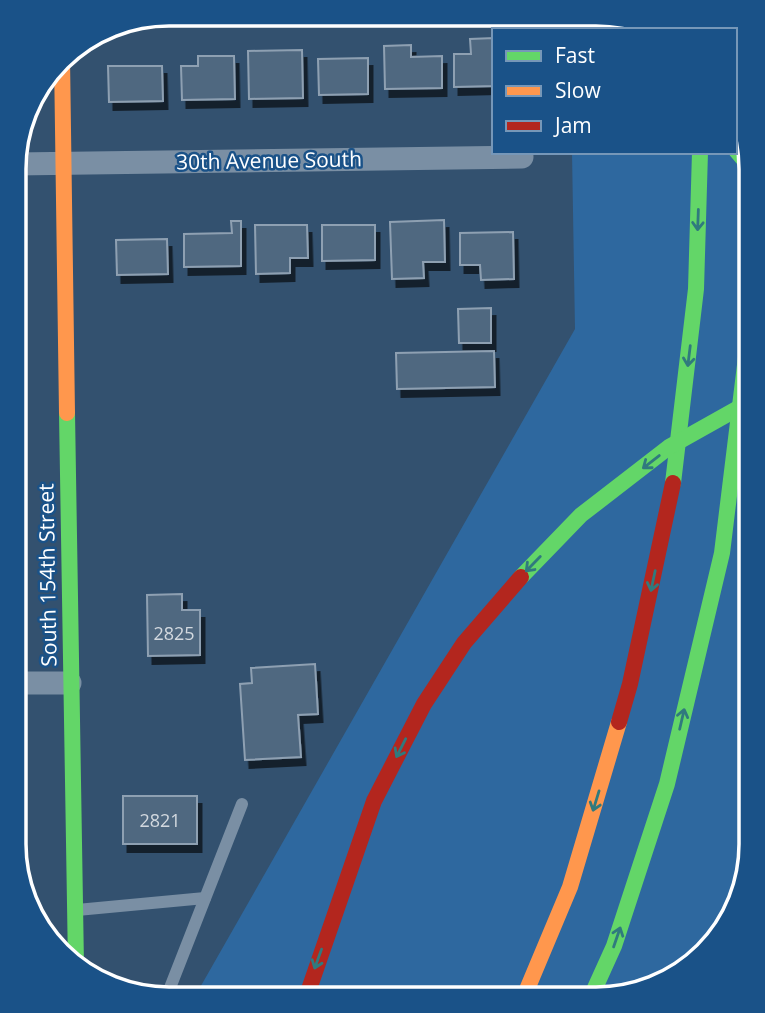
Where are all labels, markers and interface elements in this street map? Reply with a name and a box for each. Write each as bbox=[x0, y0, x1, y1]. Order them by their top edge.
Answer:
legend bbox=[492, 28, 737, 154]
text: Fast bbox=[555, 41, 595, 69]
text: Slow bbox=[555, 76, 601, 104]
text: Jam bbox=[553, 111, 592, 139]
street label: 30th Avenue South bbox=[176, 144, 362, 176]
one-way arrow bbox=[692, 209, 705, 232]
one-way arrow bbox=[682, 345, 695, 367]
one-way arrow bbox=[642, 454, 660, 469]
street label: South 154th Street bbox=[31, 483, 63, 667]
one-way arrow bbox=[525, 556, 542, 573]
one-way arrow bbox=[645, 569, 659, 592]
house number: 2825 bbox=[153, 621, 195, 645]
one-way arrow bbox=[676, 708, 690, 731]
one-way arrow bbox=[394, 737, 408, 758]
one-way arrow bbox=[588, 790, 601, 812]
house number: 2821 bbox=[139, 808, 181, 832]
one-way arrow bbox=[612, 926, 624, 948]
one-way arrow bbox=[311, 948, 323, 970]

